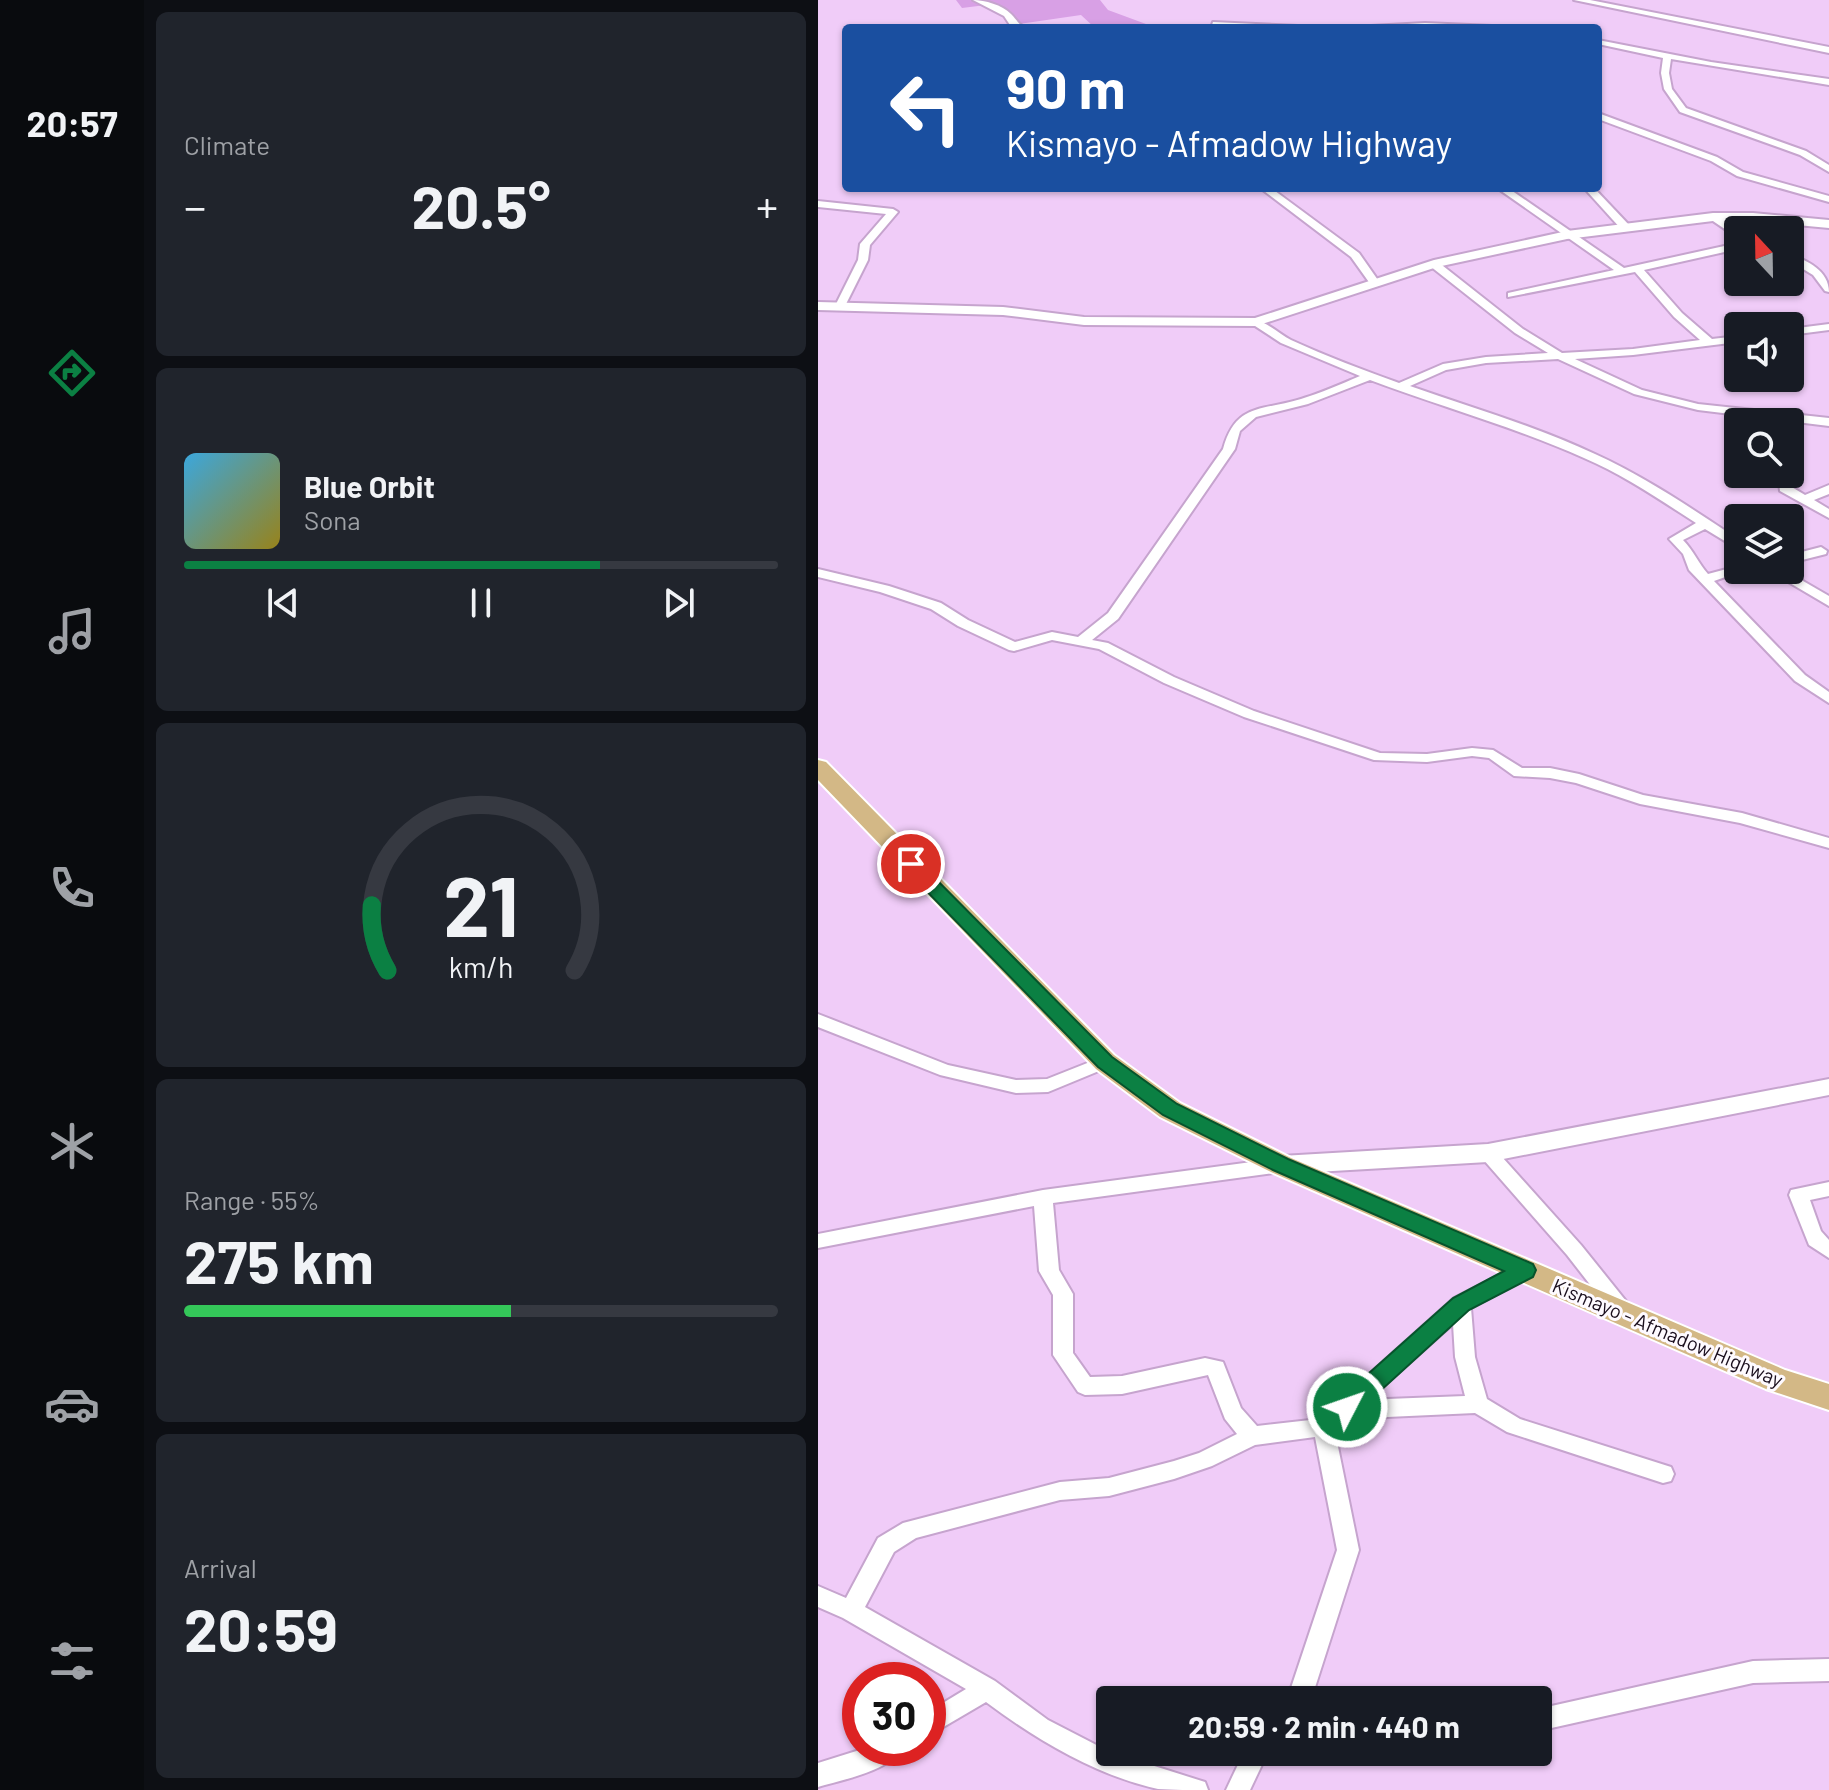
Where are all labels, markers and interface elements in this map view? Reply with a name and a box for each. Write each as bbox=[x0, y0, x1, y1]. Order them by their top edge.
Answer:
text: 90 m bbox=[1006, 53, 1126, 120]
icon: left bbox=[874, 56, 978, 160]
text: 20:57 bbox=[26, 101, 118, 144]
text: Kismayo - Afmadow Highway bbox=[1006, 121, 1452, 164]
text: Climate bbox=[184, 129, 270, 160]
text: 20.5° bbox=[412, 169, 550, 241]
text: − bbox=[184, 179, 206, 232]
text: + bbox=[756, 179, 778, 232]
north arrow bbox=[1724, 216, 1804, 296]
map controls bbox=[1724, 216, 1804, 584]
button: sound bbox=[1724, 312, 1804, 392]
icon: directions bbox=[44, 345, 100, 401]
button: search bbox=[1724, 408, 1804, 488]
text: Blue Orbit bbox=[304, 468, 435, 504]
text: Sona bbox=[304, 504, 361, 535]
button: layers bbox=[1724, 504, 1804, 584]
icon: previous bbox=[261, 581, 305, 625]
icon: pause bbox=[459, 581, 503, 625]
icon: next bbox=[657, 581, 701, 625]
icon: music bbox=[44, 603, 100, 659]
pin bbox=[877, 830, 945, 898]
icon: arrive bbox=[889, 842, 933, 886]
text: 21 bbox=[443, 854, 519, 954]
icon: phone bbox=[44, 860, 100, 916]
text: km/h bbox=[449, 949, 513, 984]
icon: climate bbox=[44, 1118, 100, 1174]
text: Range · 55% bbox=[184, 1184, 320, 1215]
text: 275 km bbox=[184, 1224, 374, 1296]
street label: Kismayo - Afmadow Highway bbox=[1549, 1273, 1787, 1391]
position arrow bbox=[1305, 1365, 1389, 1449]
icon: car bbox=[44, 1376, 100, 1432]
text: Arrival bbox=[184, 1552, 257, 1583]
text: 20:59 bbox=[184, 1592, 338, 1664]
icon: filters bbox=[44, 1633, 100, 1689]
speed limit sign: 30 bbox=[842, 1662, 946, 1766]
text: 20:59 · 2 min · 440 m bbox=[1188, 1708, 1460, 1744]

